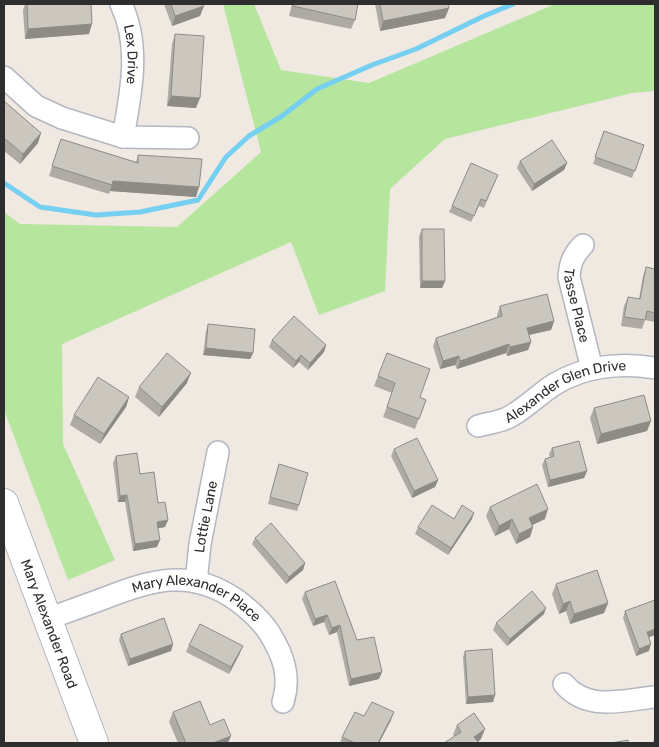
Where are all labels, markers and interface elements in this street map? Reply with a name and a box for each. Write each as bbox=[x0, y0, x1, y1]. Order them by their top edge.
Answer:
street label: Lex Drive bbox=[120, 23, 141, 85]
street label: Tasse Place bbox=[560, 267, 594, 344]
street label: Alexander Glen Drive bbox=[501, 357, 627, 427]
street label: Lottie Lane bbox=[191, 479, 221, 554]
street label: Mary Alexander Road bbox=[17, 557, 81, 691]
street label: Mary Alexander Place bbox=[130, 571, 265, 625]

